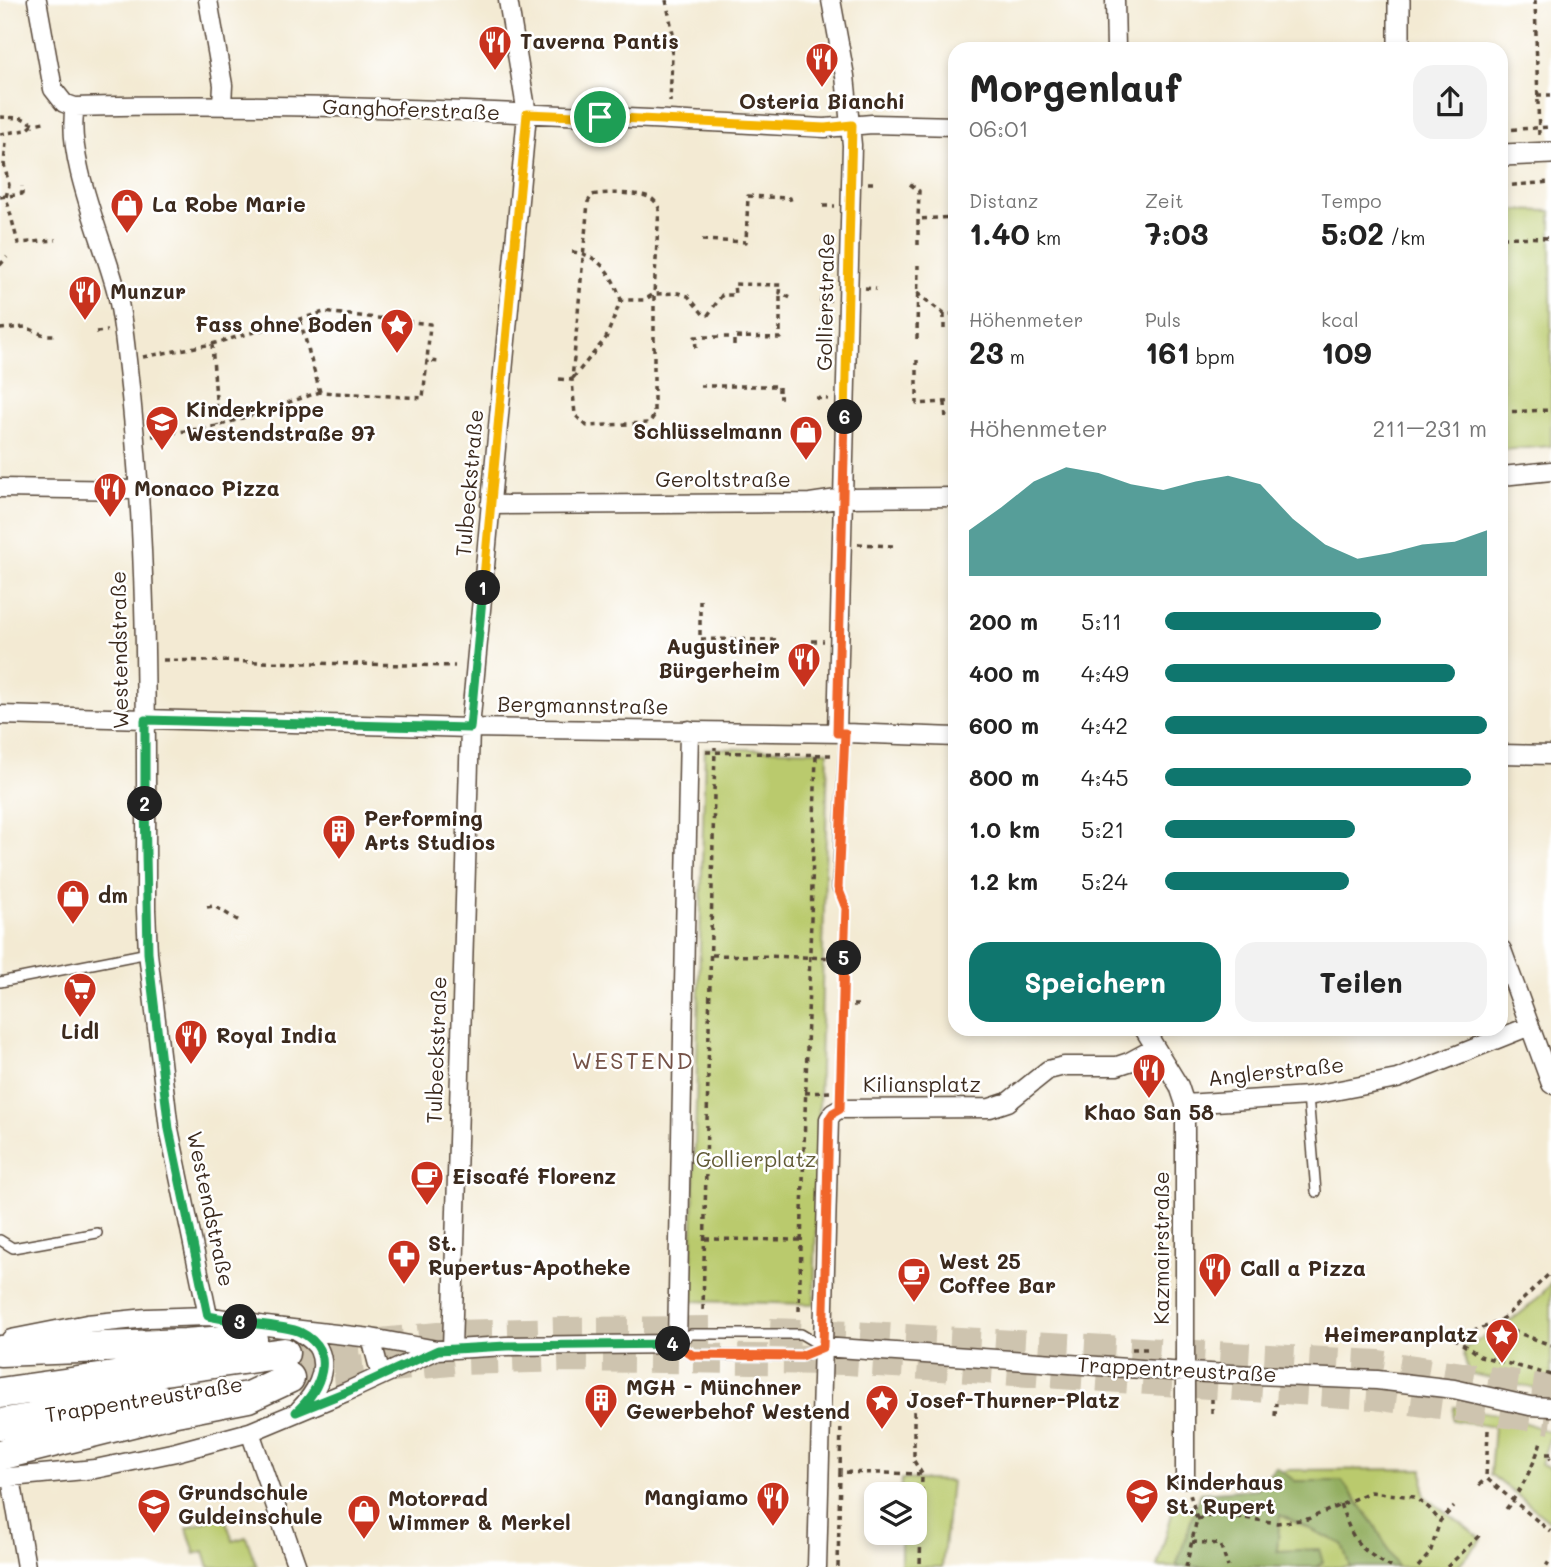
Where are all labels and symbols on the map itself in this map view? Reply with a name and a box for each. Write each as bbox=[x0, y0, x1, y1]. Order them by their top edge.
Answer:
restaurant icon: Taverna Pantis bbox=[476, 23, 514, 72]
place label: Taverna Pantis bbox=[520, 27, 679, 54]
restaurant icon: Osteria Bianchi bbox=[803, 40, 841, 89]
pin bbox=[570, 87, 630, 147]
place label: Osteria Bianchi bbox=[739, 87, 905, 114]
street label: Ganghoferstraße bbox=[322, 92, 500, 125]
shop icon: La Robe Marie bbox=[108, 186, 146, 235]
place label: La Robe Marie bbox=[152, 190, 306, 217]
street label: Gollierstraße bbox=[810, 233, 839, 371]
restaurant icon: Munzur bbox=[66, 273, 104, 322]
place label: Munzur bbox=[110, 277, 186, 304]
place icon: Fass ohne Boden bbox=[378, 306, 416, 355]
place label: Fass ohne Boden bbox=[195, 310, 372, 337]
place label: Kinderkrippe Westendstraße 97 bbox=[186, 395, 376, 446]
pin: 6 bbox=[828, 400, 862, 434]
school or university icon: Kinderkrippe Westendstraße 97 bbox=[143, 403, 181, 452]
street label: Tulbeckstraße bbox=[449, 408, 488, 558]
shop icon: Schlüsselmann bbox=[787, 413, 825, 462]
place label: Schlüsselmann bbox=[633, 417, 782, 444]
street label: Geroltstraße bbox=[655, 465, 791, 492]
restaurant icon: Monaco Pizza bbox=[91, 470, 129, 519]
place label: Monaco Pizza bbox=[134, 474, 280, 501]
pin: 1 bbox=[466, 570, 500, 606]
street label: Westendstraße bbox=[104, 571, 133, 729]
place label: Augustiner Bürgerheim bbox=[658, 632, 780, 683]
restaurant icon: Augustiner Bürgerheim bbox=[785, 640, 823, 689]
street label: Bergmannstraße bbox=[497, 690, 669, 719]
pin: 2 bbox=[128, 786, 162, 822]
place label: Performing Arts Studios bbox=[364, 804, 495, 855]
building icon: Performing Arts Studios bbox=[320, 812, 358, 861]
shop icon: dm bbox=[54, 877, 92, 926]
place label: dm bbox=[98, 881, 128, 908]
pin: 5 bbox=[826, 940, 862, 976]
supermarket icon: Lidl bbox=[61, 970, 99, 1019]
street label: Tulbeckstraße bbox=[419, 976, 452, 1124]
place label: Lidl bbox=[61, 1017, 99, 1044]
restaurant icon: Royal India bbox=[172, 1017, 210, 1066]
place label: Royal India bbox=[216, 1021, 337, 1049]
district label: WESTEND bbox=[571, 1044, 695, 1075]
street label: Anglerstraße bbox=[1207, 1050, 1345, 1091]
restaurant icon: Khao San 58 bbox=[1130, 1051, 1168, 1100]
street label: Kiliansplatz bbox=[863, 1070, 981, 1097]
place label: Khao San 58 bbox=[1084, 1098, 1214, 1125]
street label: Westendstraße bbox=[182, 1129, 241, 1289]
park label: Gollierplatz bbox=[696, 1145, 816, 1172]
cafe icon: Eiscafé Florenz bbox=[408, 1158, 446, 1207]
place label: Eiscafé Florenz bbox=[452, 1162, 616, 1189]
street label: Kazmairstraße bbox=[1147, 1171, 1174, 1325]
place label: St. Rupertus-Apotheke bbox=[428, 1229, 631, 1280]
pharmacy icon: St. Rupertus-Apotheke bbox=[385, 1237, 423, 1286]
place label: West 25 Coffee Bar bbox=[939, 1247, 1056, 1298]
restaurant icon: Call a Pizza bbox=[1196, 1250, 1234, 1299]
place label: Call a Pizza bbox=[1240, 1254, 1366, 1281]
cafe icon: West 25 Coffee Bar bbox=[895, 1255, 933, 1304]
pin: 3 bbox=[222, 1304, 258, 1340]
place icon: Heimeranplatz bbox=[1483, 1316, 1521, 1365]
place label: Heimeranplatz bbox=[1323, 1320, 1478, 1347]
pin: 4 bbox=[656, 1326, 690, 1362]
street label: Trappentreustraße bbox=[1077, 1350, 1277, 1387]
street label: Trappentreustraße bbox=[43, 1370, 244, 1427]
place label: MGH - Münchner Gewerbehof Westend bbox=[626, 1373, 850, 1424]
building icon: MGH - Münchner Gewerbehof Westend bbox=[582, 1381, 620, 1430]
place icon: Josef-Thurner-Platz bbox=[863, 1382, 901, 1431]
place label: Josef-Thurner-Platz bbox=[906, 1386, 1120, 1413]
place label: Kinderhaus St. Rupert bbox=[1166, 1468, 1283, 1519]
school or university icon: Kinderhaus St. Rupert bbox=[1123, 1476, 1161, 1525]
place label: Grundschule Guldeinschule bbox=[178, 1478, 322, 1529]
restaurant icon: Mangiamo bbox=[754, 1479, 792, 1528]
place label: Mangiamo bbox=[644, 1483, 748, 1510]
place label: Motorrad Wimmer & Merkel bbox=[388, 1484, 571, 1535]
school or university icon: Grundschule Guldeinschule bbox=[135, 1486, 173, 1535]
shop icon: Motorrad Wimmer & Merkel bbox=[345, 1492, 383, 1541]

